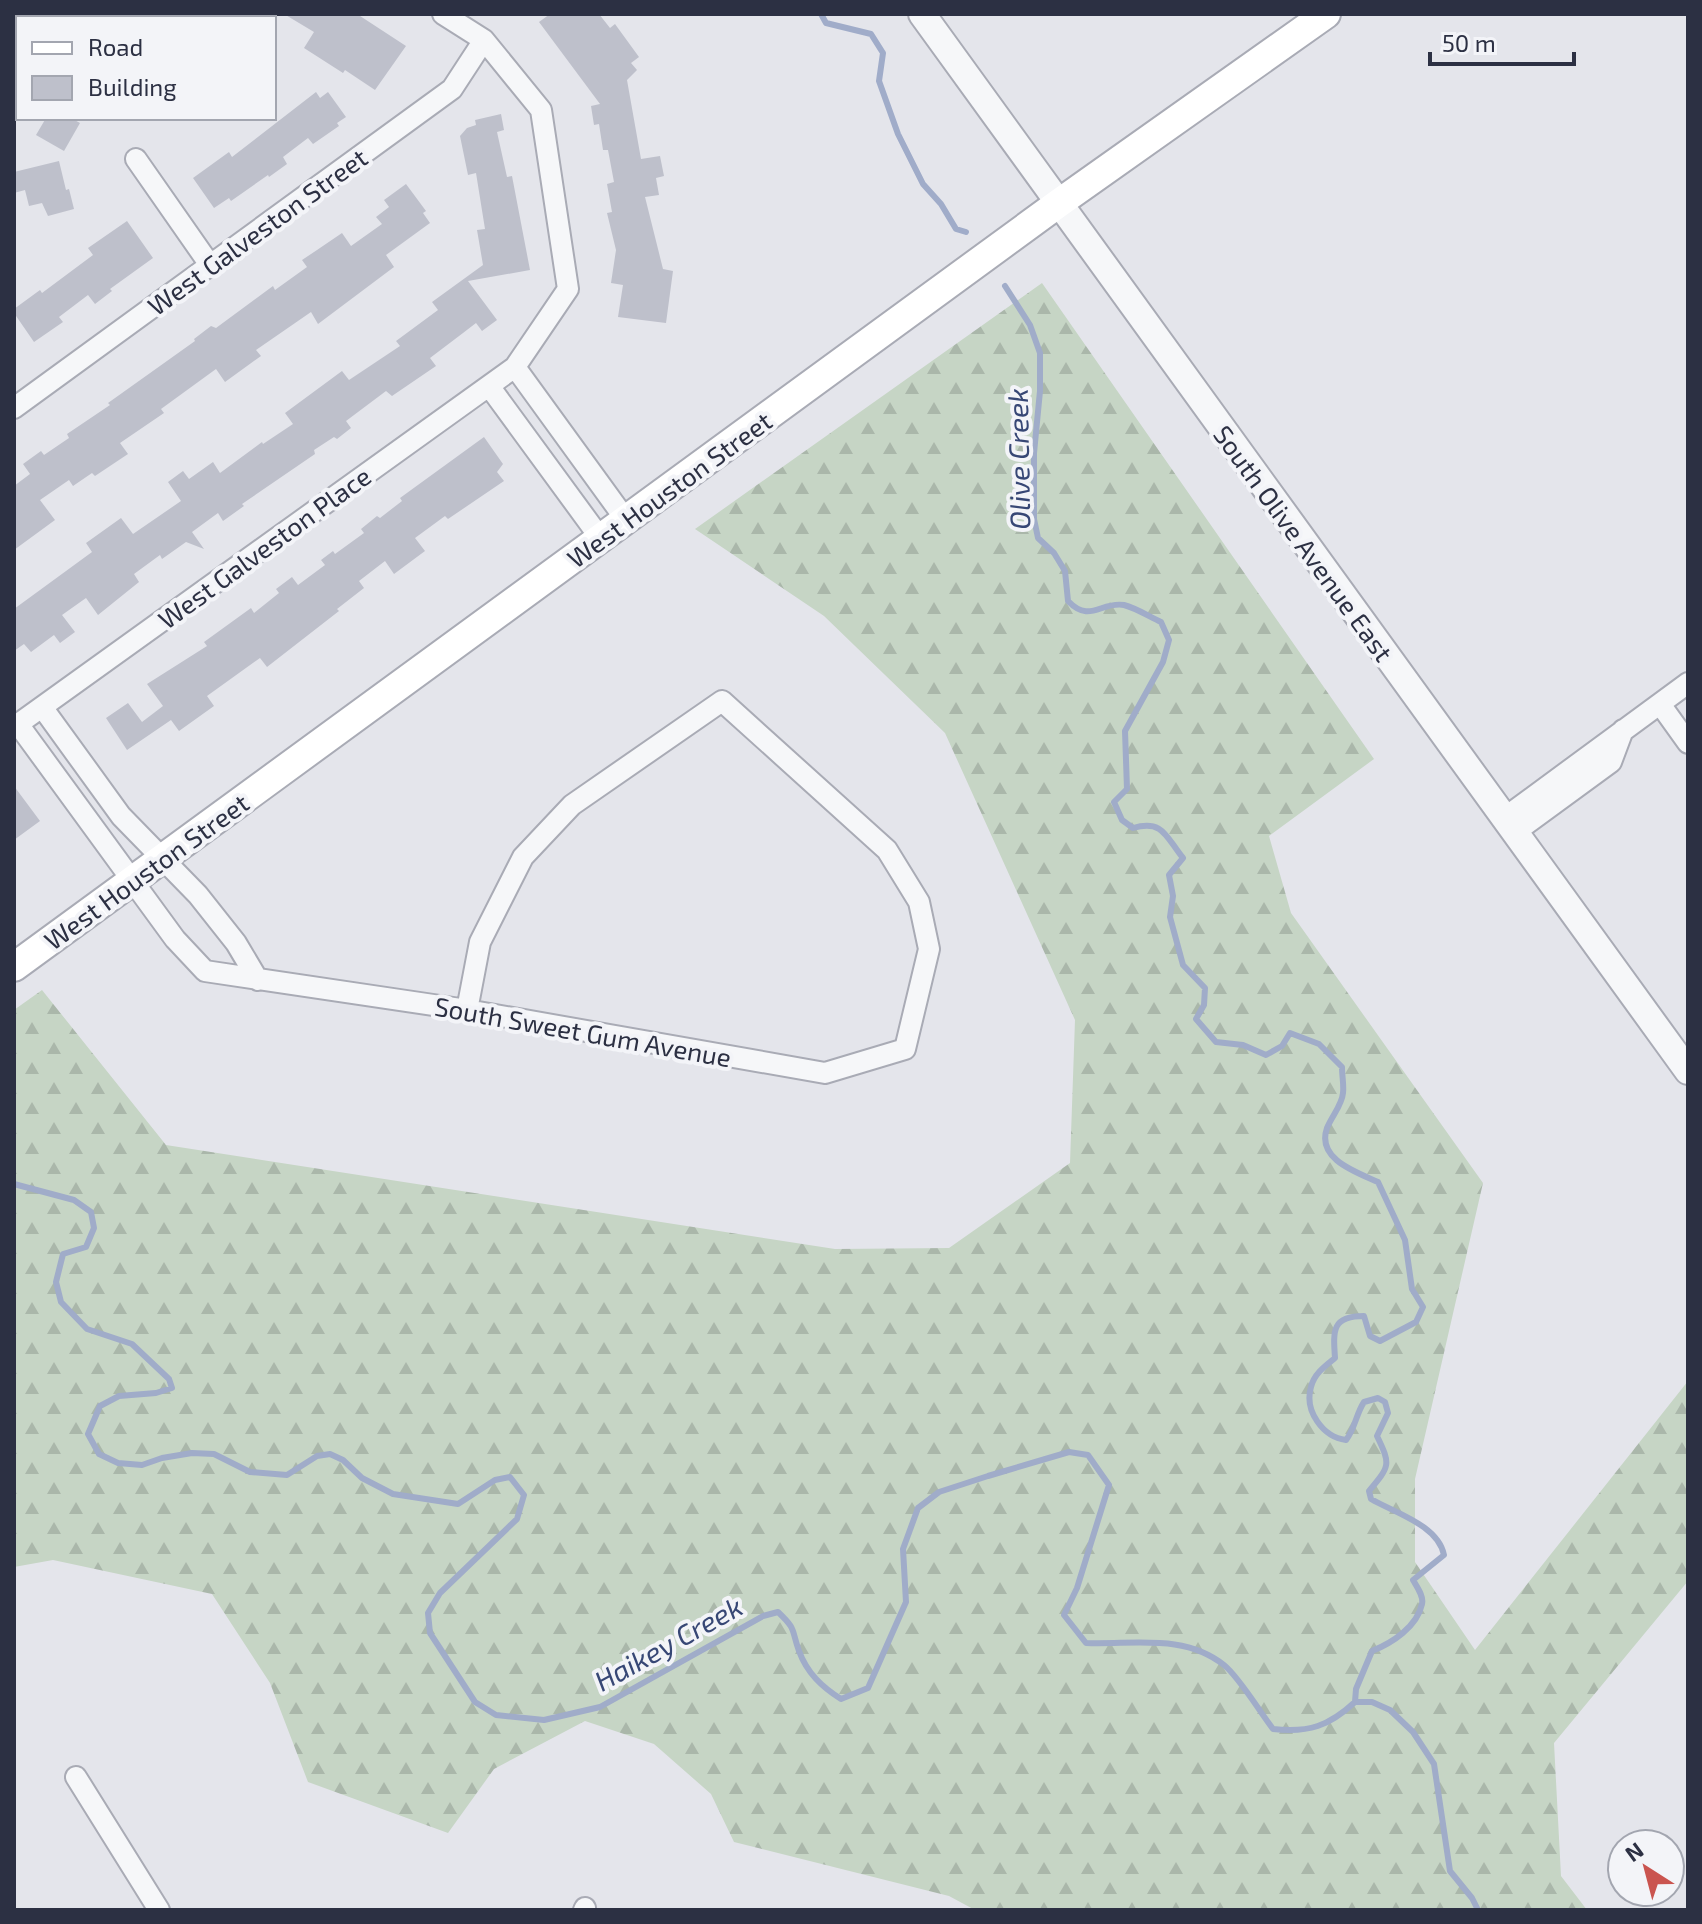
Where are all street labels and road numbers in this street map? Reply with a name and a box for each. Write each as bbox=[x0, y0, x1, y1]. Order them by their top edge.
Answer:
street label: West Galveston Street bbox=[141, 141, 373, 321]
street label: West Houston Street bbox=[561, 404, 777, 574]
street label: South Olive Avenue East bbox=[1208, 419, 1400, 667]
street label: West Galveston Place bbox=[152, 460, 376, 634]
street label: West Houston Street bbox=[38, 786, 254, 956]
street label: South Sweet Gum Avenue bbox=[432, 990, 734, 1072]

